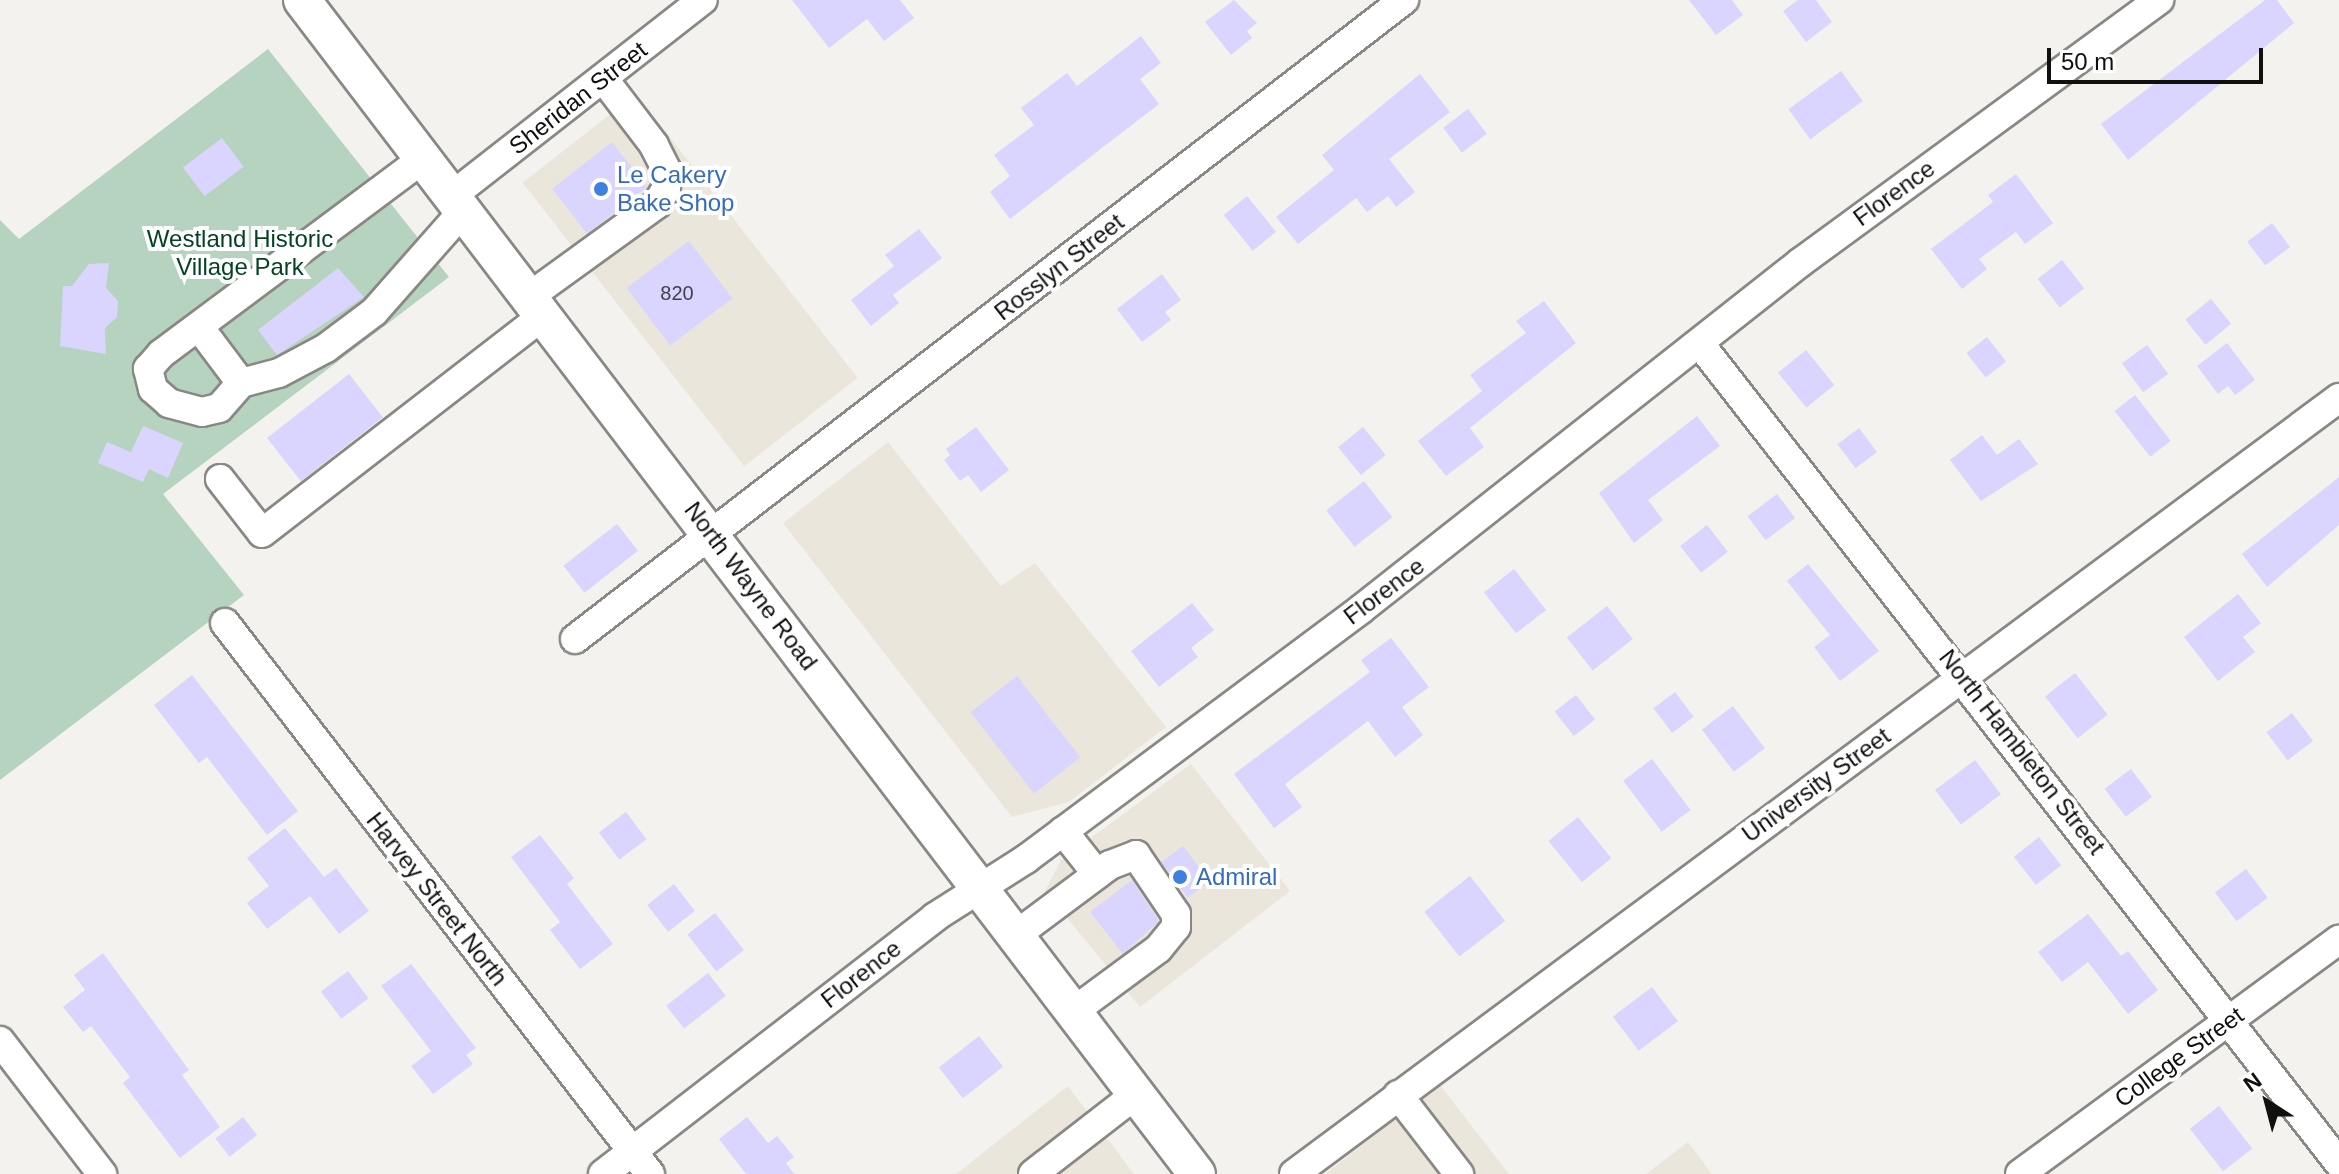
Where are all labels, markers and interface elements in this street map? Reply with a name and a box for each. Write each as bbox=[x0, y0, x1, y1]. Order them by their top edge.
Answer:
scale bar bbox=[2051, 32, 2267, 82]
street label: Sheridan Street bbox=[503, 35, 653, 161]
text: 50 m bbox=[2061, 48, 2114, 75]
street label: Florence bbox=[1848, 154, 1940, 232]
place label: Le Cakery Bake Shop bbox=[617, 161, 734, 217]
marker: Le Cakery Bake Shop bbox=[592, 180, 610, 198]
street label: Rosslyn Street bbox=[989, 208, 1129, 326]
park label: Westland Historic Village Park bbox=[147, 225, 333, 281]
house number: 820 bbox=[660, 281, 694, 305]
street label: North Wayne Road bbox=[678, 496, 824, 676]
street label: Florence bbox=[1338, 551, 1430, 631]
street label: North Hambleton Street bbox=[1933, 644, 2111, 860]
street label: University Street bbox=[1736, 722, 1896, 848]
street label: Harvey Street North bbox=[360, 807, 514, 991]
place label: Admiral bbox=[1196, 863, 1277, 891]
marker: Admiral bbox=[1171, 868, 1189, 886]
street label: Florence bbox=[815, 934, 907, 1014]
street label: College Street bbox=[2109, 1001, 2249, 1113]
north arrow bbox=[2227, 1062, 2307, 1142]
text: N bbox=[2239, 1067, 2266, 1097]

